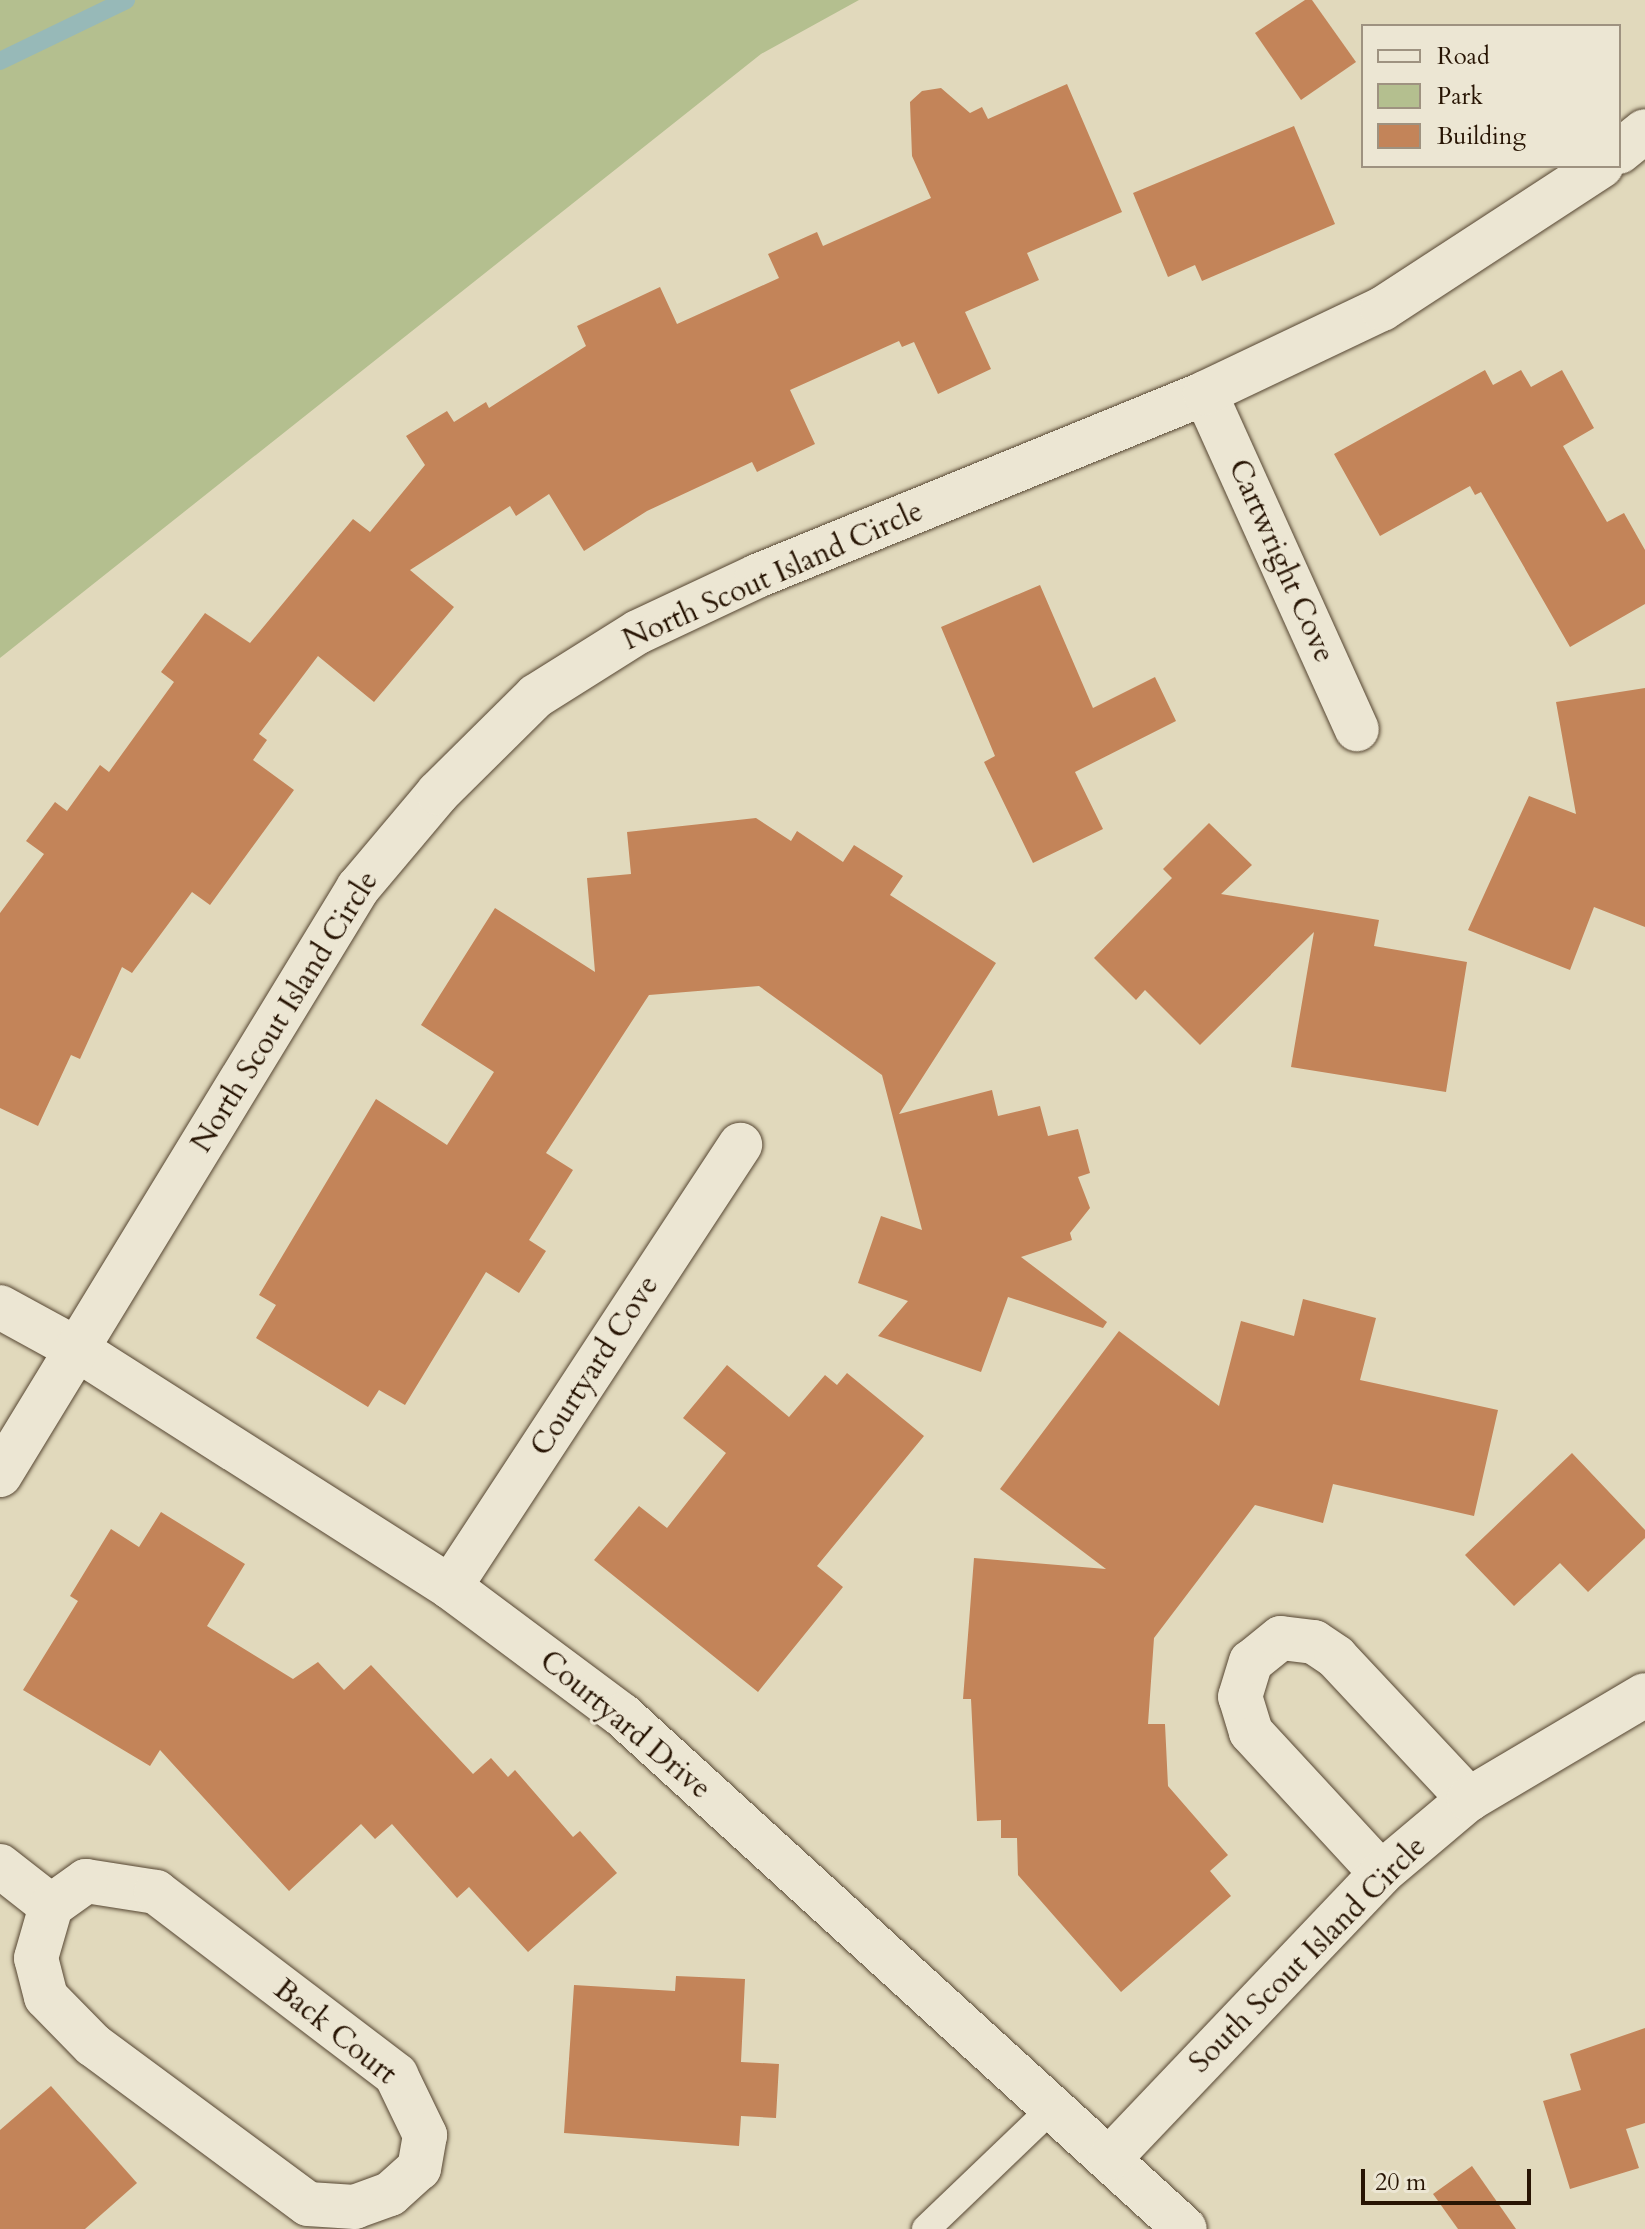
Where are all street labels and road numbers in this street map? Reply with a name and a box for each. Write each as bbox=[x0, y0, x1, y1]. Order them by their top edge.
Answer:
street label: Cartwright Cove bbox=[1220, 454, 1342, 668]
street label: North Scout Island Circle bbox=[617, 493, 929, 659]
street label: North Scout Island Circle bbox=[184, 865, 386, 1159]
street label: Courtyard Cove bbox=[523, 1269, 667, 1463]
street label: Courtyard Drive bbox=[532, 1643, 718, 1807]
street label: South Scout Island Circle bbox=[1182, 1829, 1434, 2081]
street label: Back Court bbox=[266, 1972, 404, 2092]

